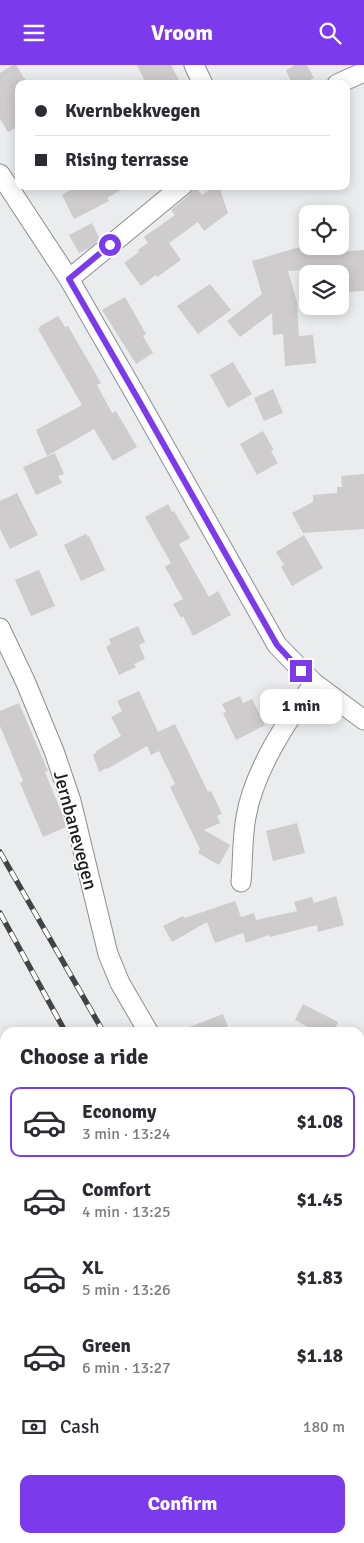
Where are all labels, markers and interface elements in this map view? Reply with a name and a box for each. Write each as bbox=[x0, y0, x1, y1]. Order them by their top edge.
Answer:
icon: menu bbox=[20, 19, 48, 47]
text: Vroom bbox=[151, 19, 213, 46]
icon: search bbox=[316, 19, 344, 47]
text: Kvernbekkvegen bbox=[65, 99, 200, 123]
text: Rising terrasse bbox=[65, 148, 189, 172]
map controls bbox=[299, 205, 349, 315]
button: locate bbox=[299, 205, 349, 255]
route start bbox=[99, 234, 121, 256]
button: layers bbox=[299, 265, 349, 315]
route end bbox=[290, 660, 312, 682]
callout: 1 min bbox=[260, 689, 342, 723]
text: 1 min bbox=[282, 696, 320, 716]
street label: Jernbanevegen bbox=[48, 768, 102, 893]
text: Choose a ride bbox=[20, 1043, 148, 1070]
icon: car bbox=[22, 1100, 67, 1145]
text: Economy bbox=[82, 1100, 156, 1124]
text: $1.08 bbox=[297, 1110, 343, 1134]
text: 3 min · 13:24 bbox=[82, 1124, 171, 1144]
icon: car bbox=[22, 1178, 67, 1223]
text: Comfort bbox=[82, 1178, 151, 1202]
text: $1.45 bbox=[297, 1188, 343, 1212]
text: 4 min · 13:25 bbox=[82, 1202, 171, 1222]
icon: car bbox=[22, 1256, 67, 1301]
text: XL bbox=[82, 1256, 104, 1280]
text: $1.83 bbox=[297, 1266, 343, 1290]
text: 5 min · 13:26 bbox=[82, 1280, 171, 1300]
icon: car bbox=[22, 1334, 67, 1379]
text: Green bbox=[82, 1334, 131, 1358]
text: $1.18 bbox=[297, 1344, 343, 1368]
text: 6 min · 13:27 bbox=[82, 1358, 171, 1378]
icon: cash bbox=[20, 1413, 48, 1441]
text: Cash bbox=[60, 1415, 100, 1439]
text: 180 m bbox=[303, 1417, 345, 1437]
button: Confirm bbox=[20, 1475, 345, 1533]

